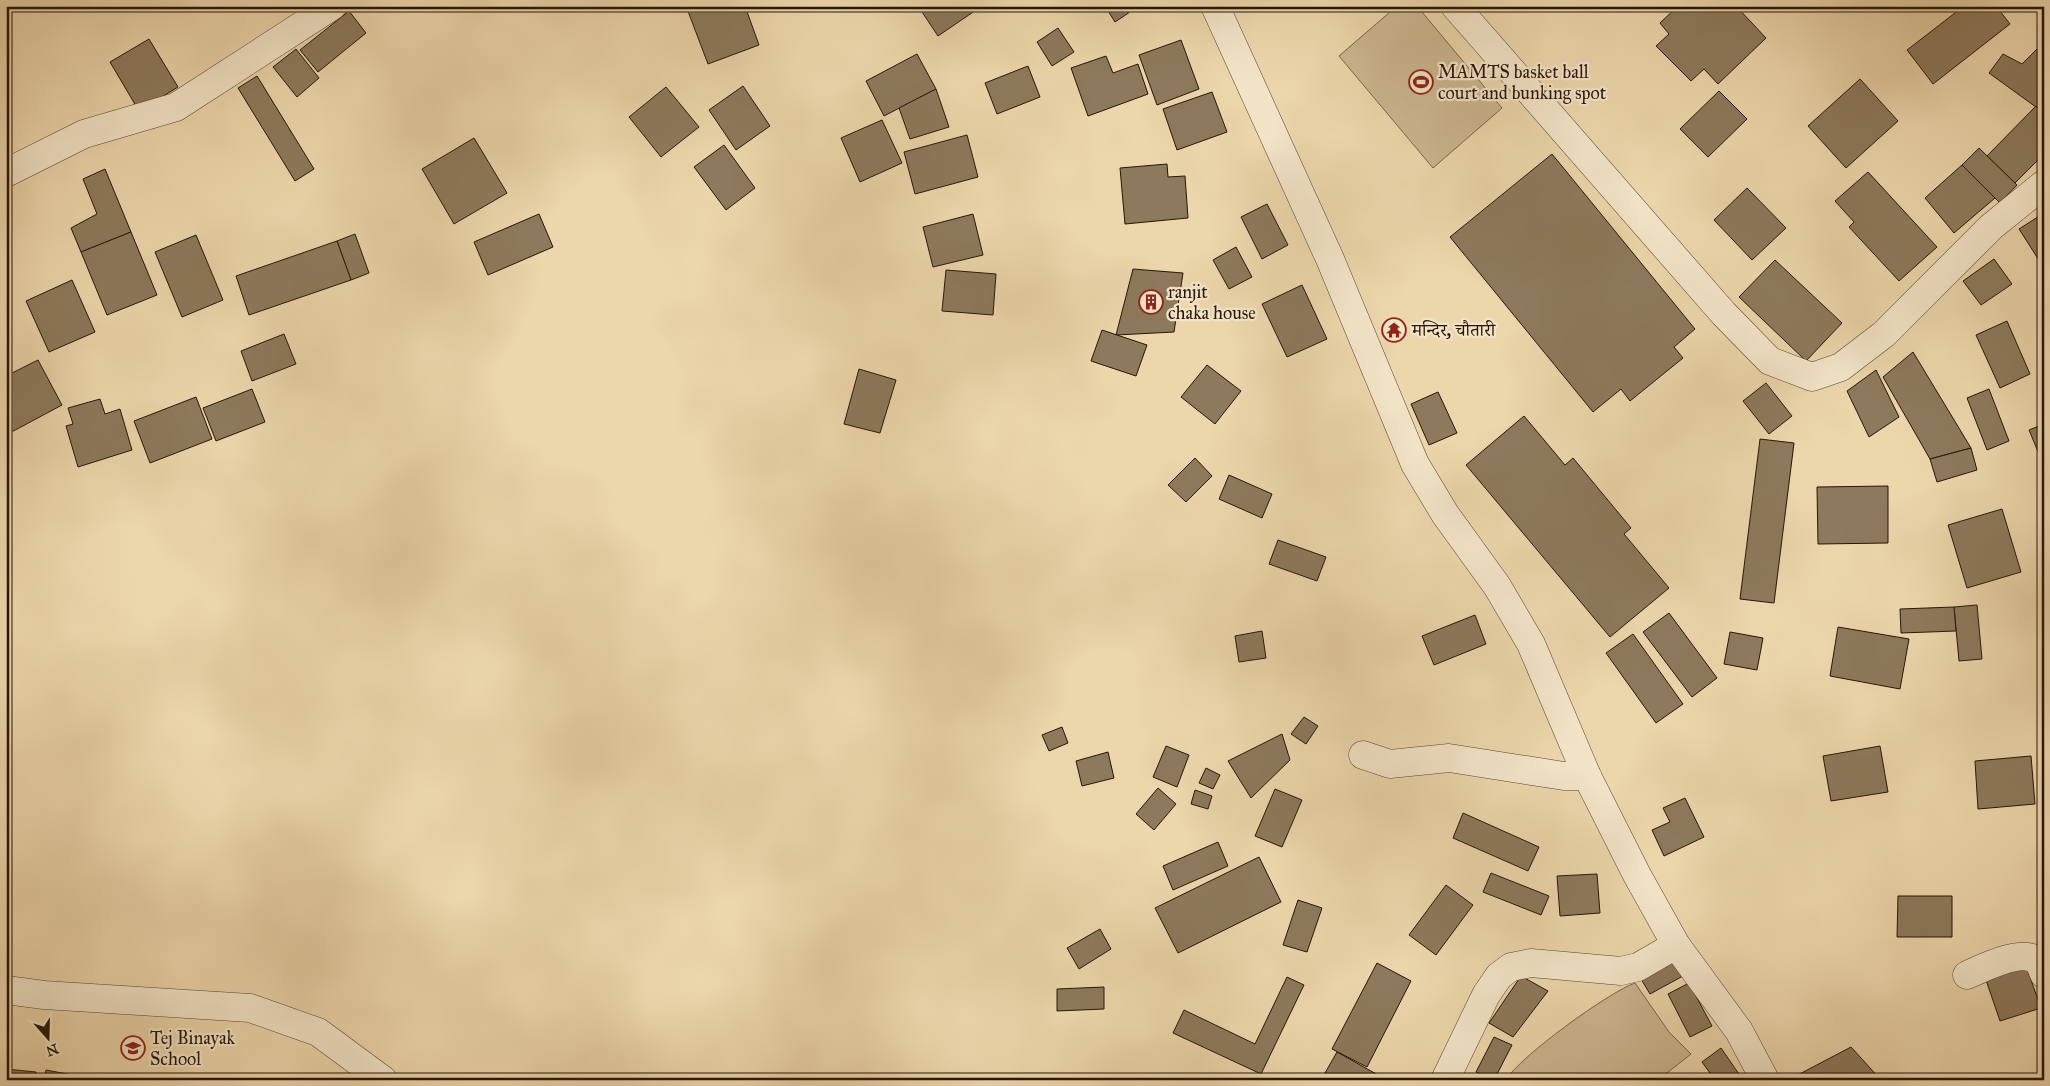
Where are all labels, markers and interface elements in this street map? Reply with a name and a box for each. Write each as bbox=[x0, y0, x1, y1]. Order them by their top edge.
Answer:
place label: MAMTS basket ball court and bunking spot bbox=[1438, 61, 1607, 105]
sports icon: MAMTS basket ball court and bunking spot bbox=[1408, 69, 1434, 95]
place label: ranjit chaka house bbox=[1168, 281, 1256, 324]
building icon: ranjit chaka house bbox=[1138, 289, 1164, 315]
temple icon: मन्दिर, चौतारी bbox=[1381, 317, 1407, 343]
place label: मन्दिर, चौतारी bbox=[1411, 319, 1497, 341]
north arrow bbox=[22, 1014, 72, 1064]
place label: Tej Binayak School bbox=[150, 1027, 235, 1070]
school or university icon: Tej Binayak School bbox=[120, 1035, 146, 1061]
text: N bbox=[44, 1040, 61, 1060]

